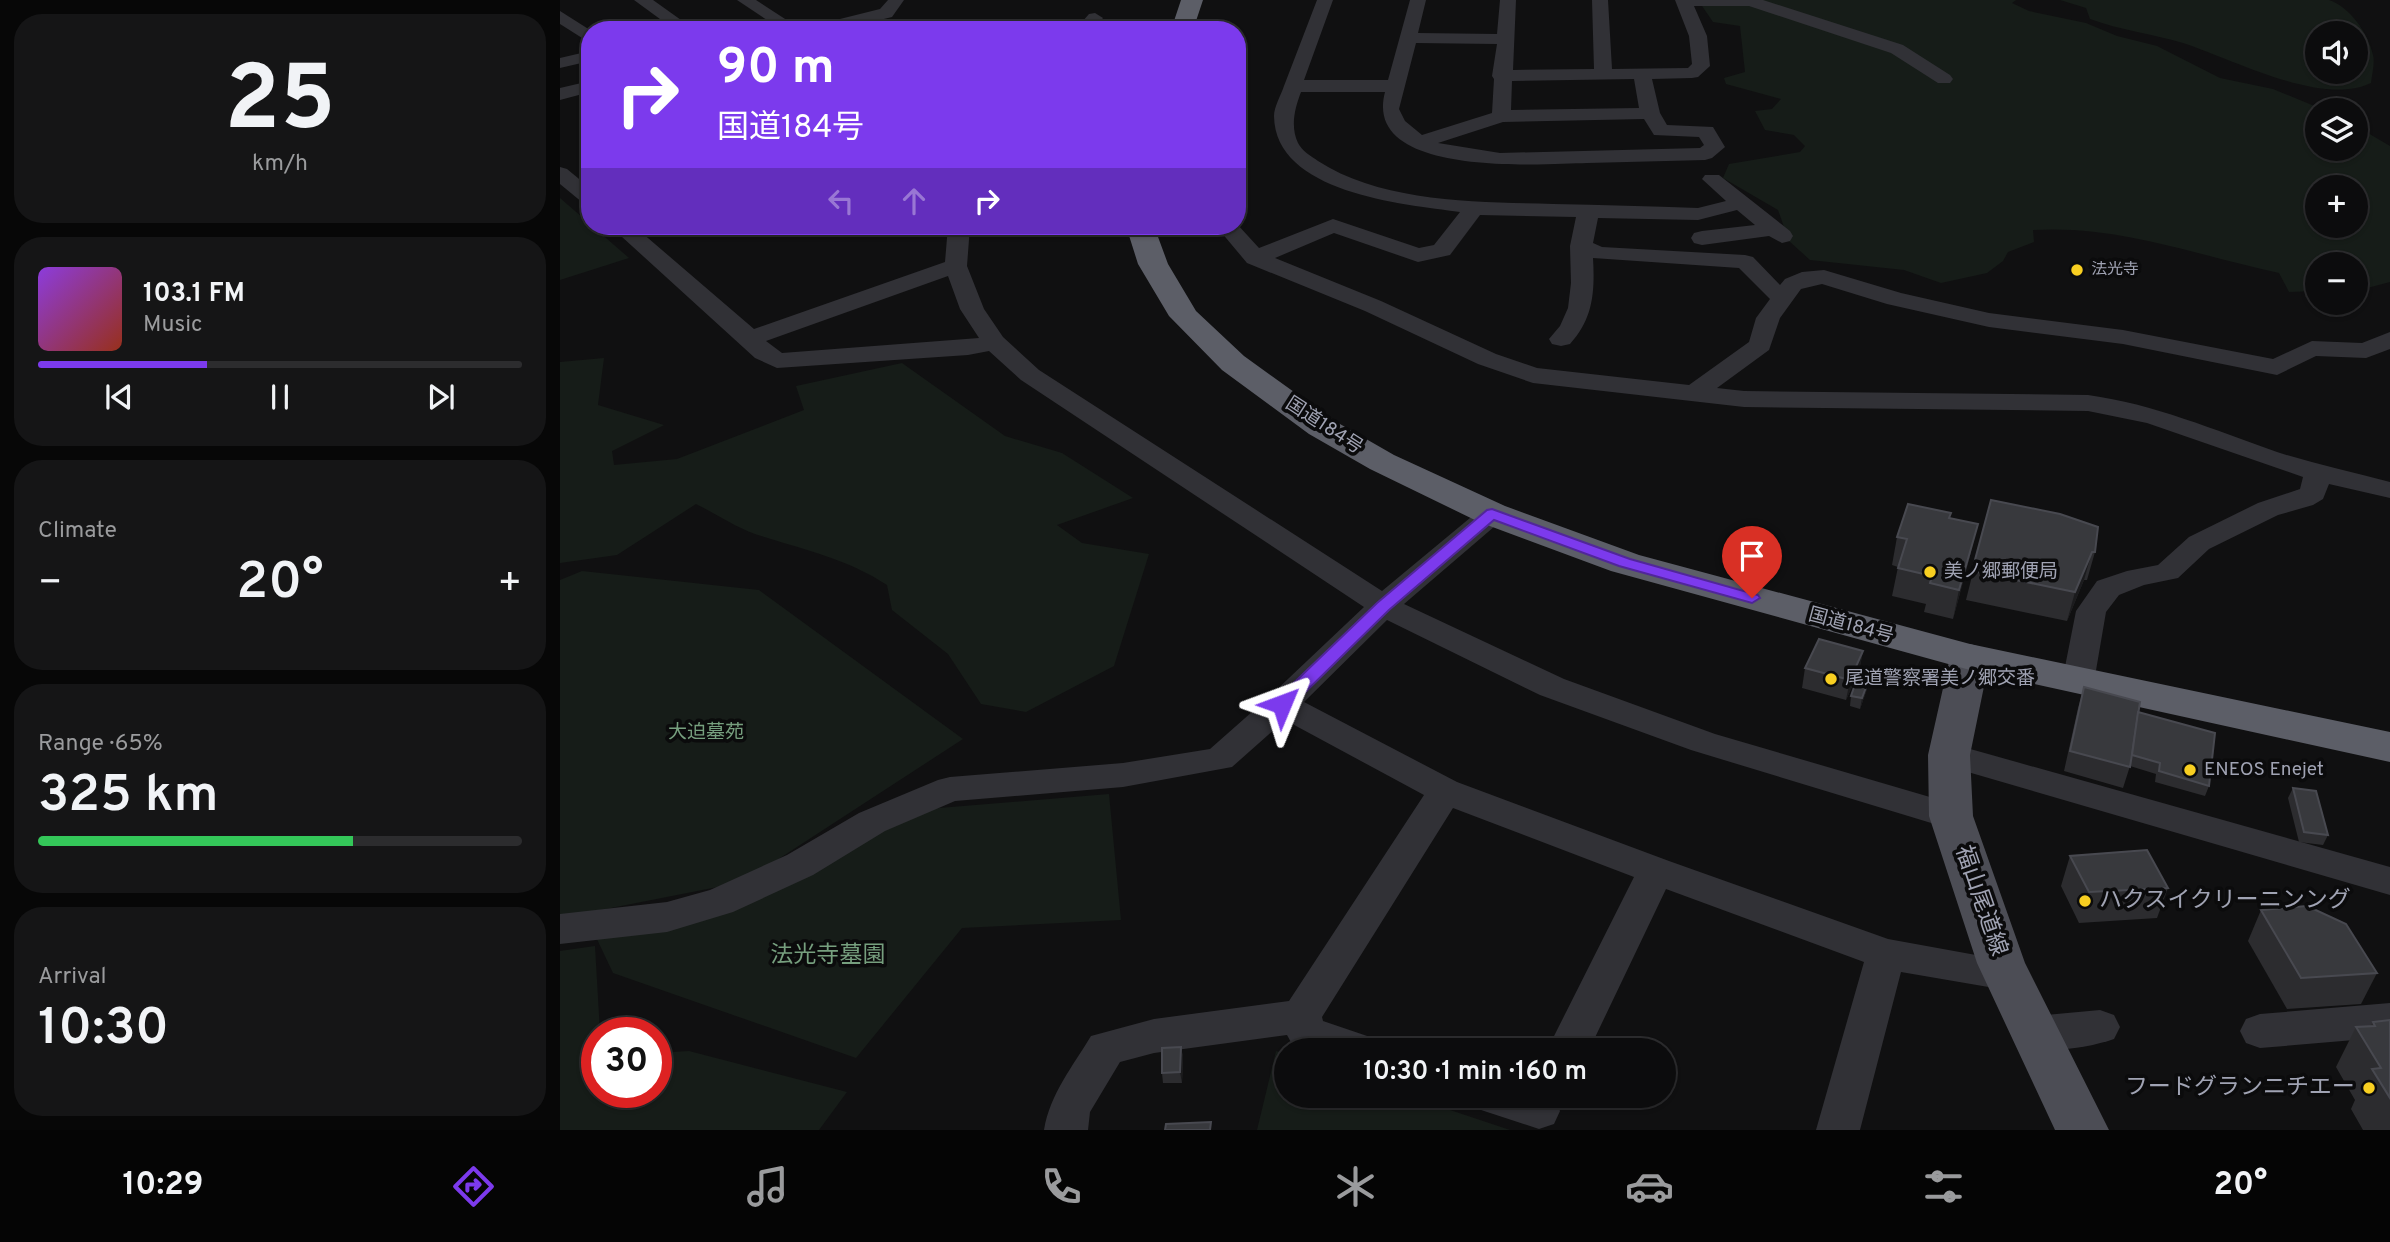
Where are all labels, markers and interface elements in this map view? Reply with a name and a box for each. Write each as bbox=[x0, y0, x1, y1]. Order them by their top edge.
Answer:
map controls bbox=[2305, 21, 2368, 315]
button: sound bbox=[2305, 21, 2368, 84]
text: 90 m bbox=[717, 39, 835, 101]
text: 25 bbox=[224, 47, 336, 162]
icon: right bbox=[602, 49, 693, 140]
button: layers bbox=[2305, 98, 2368, 161]
text: 国道184号 bbox=[717, 109, 864, 149]
text: km/h bbox=[252, 150, 308, 179]
button: + bbox=[2305, 175, 2368, 238]
icon: left bbox=[822, 182, 860, 220]
icon: ahead bbox=[895, 182, 933, 220]
icon: right bbox=[968, 182, 1006, 220]
button: − bbox=[2305, 252, 2368, 315]
place label: 法光寺 bbox=[2091, 260, 2139, 280]
marker: 法光寺 bbox=[2069, 262, 2085, 278]
text: 103.1 FM bbox=[143, 278, 245, 311]
text: Music bbox=[143, 311, 203, 340]
icon: previous bbox=[100, 378, 138, 416]
icon: pause bbox=[261, 378, 299, 416]
icon: next bbox=[422, 378, 460, 416]
street label: 国道184号 bbox=[1281, 392, 1367, 460]
text: Climate bbox=[38, 517, 117, 546]
pin bbox=[1722, 526, 1782, 598]
icon: arrive bbox=[1733, 537, 1771, 575]
text: 20° bbox=[236, 551, 324, 617]
text: − bbox=[38, 560, 63, 609]
text: + bbox=[497, 560, 522, 609]
place label: 美ノ郷郵便局 bbox=[1944, 560, 2058, 584]
marker: 美ノ郷郵便局 bbox=[1922, 564, 1938, 580]
street label: 国道184号 bbox=[1806, 603, 1896, 649]
position arrow bbox=[1245, 667, 1319, 741]
place label: 尾道警察署美ノ郷交番 bbox=[1845, 667, 2035, 691]
marker: 尾道警察署美ノ郷交番 bbox=[1823, 671, 1839, 687]
park label: 大迫墓苑 bbox=[668, 721, 744, 745]
text: Range · 65% bbox=[38, 730, 163, 759]
place label: ENEOS Enejet bbox=[2204, 758, 2324, 782]
marker: ENEOS Enejet bbox=[2182, 762, 2198, 778]
text: 325 km bbox=[38, 764, 218, 830]
street label: 福山尾道線 bbox=[1948, 842, 2012, 960]
place label: ハクスイクリーニンング bbox=[2099, 887, 2351, 916]
marker: ハクスイクリーニンング bbox=[2077, 893, 2093, 909]
park label: 法光寺墓園 bbox=[771, 942, 886, 971]
text: Arrival bbox=[38, 963, 107, 992]
text: 10:30 bbox=[38, 997, 169, 1063]
speed limit sign: 30 bbox=[581, 1017, 672, 1108]
text: 10:30 · 1 min · 160 m bbox=[1363, 1056, 1587, 1089]
place label: フードグランニチエー bbox=[2125, 1074, 2355, 1103]
marker: フードグランニチエー bbox=[2361, 1080, 2377, 1096]
icon: directions bbox=[449, 1162, 498, 1211]
icon: music bbox=[743, 1162, 792, 1211]
icon: phone bbox=[1037, 1162, 1086, 1211]
icon: climate bbox=[1331, 1162, 1380, 1211]
icon: car bbox=[1625, 1162, 1674, 1211]
icon: filters bbox=[1919, 1162, 1968, 1211]
text: 10:29 bbox=[123, 1166, 203, 1206]
text: 20° bbox=[2213, 1166, 2267, 1206]

